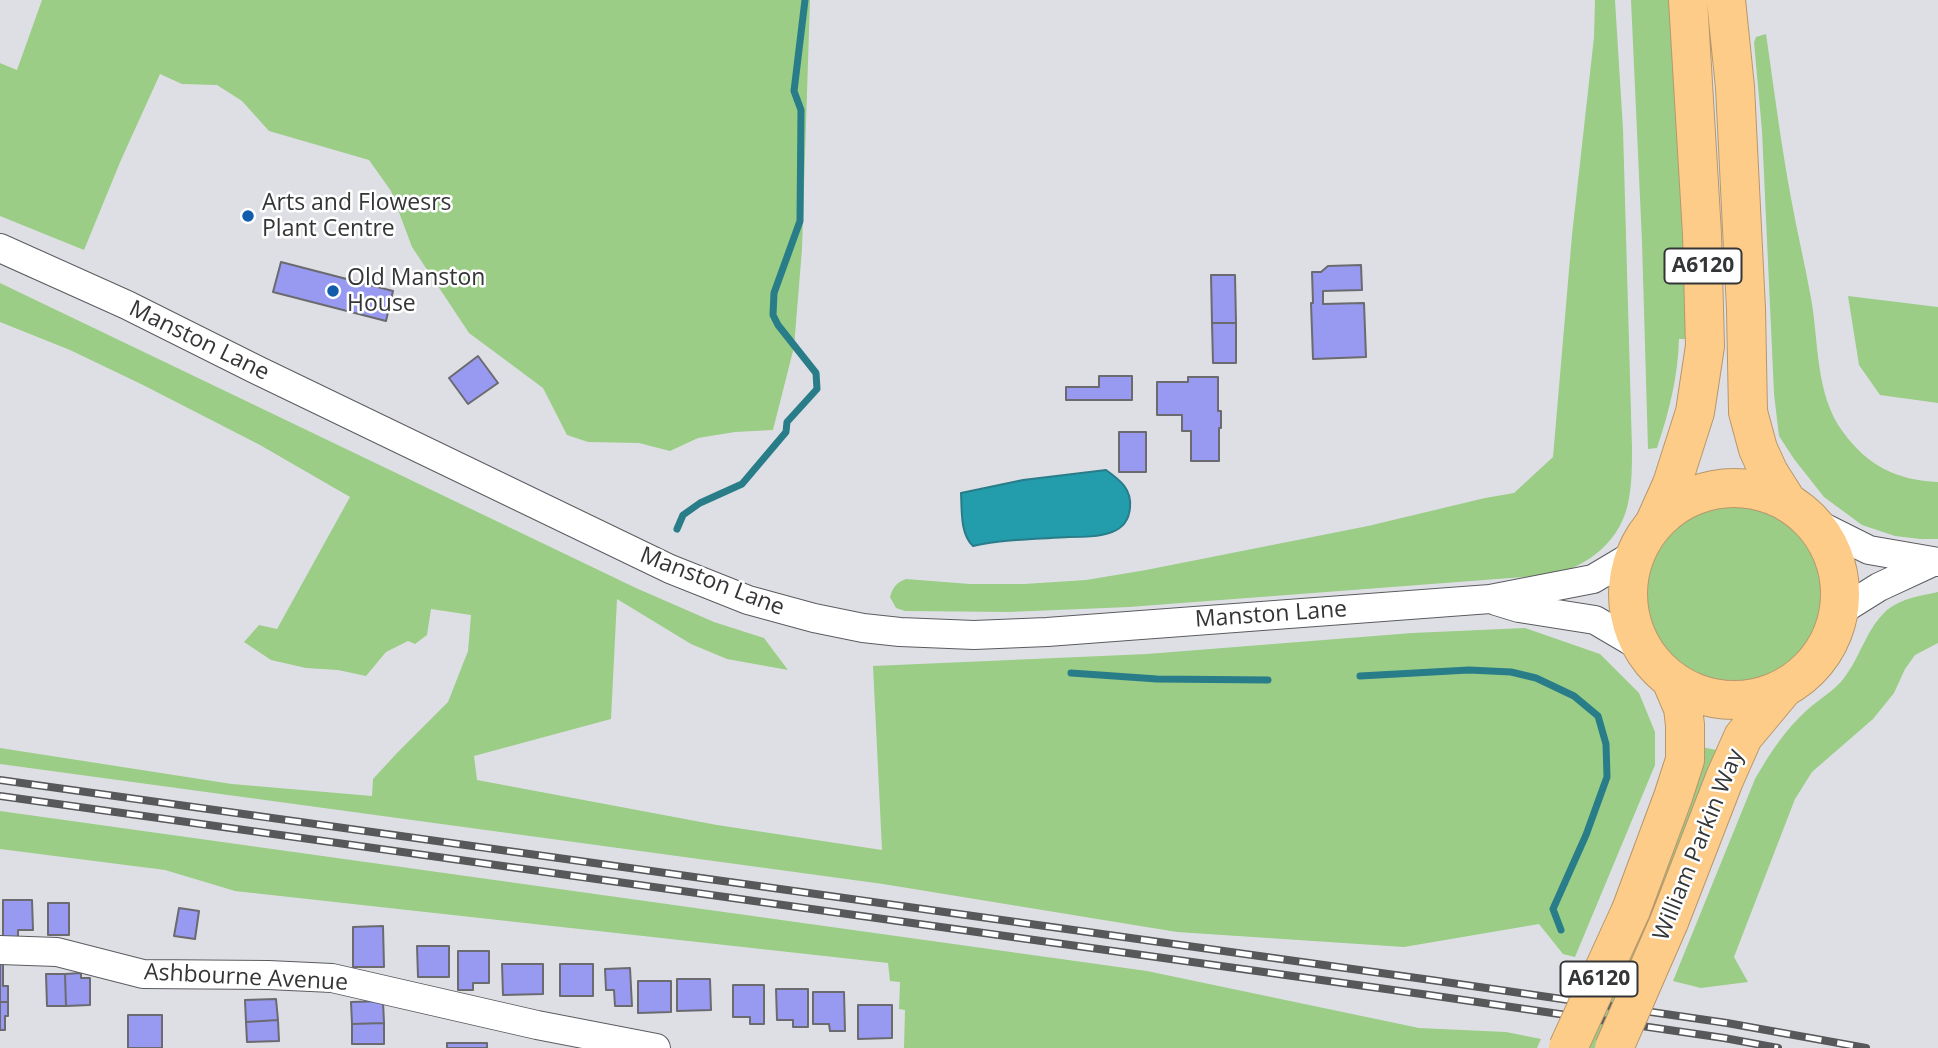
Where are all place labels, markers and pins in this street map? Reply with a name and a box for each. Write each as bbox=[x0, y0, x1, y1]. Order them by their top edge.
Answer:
place label: Arts and Flowesrs Plant Centre bbox=[262, 189, 452, 243]
marker: Arts and Flowesrs Plant Centre bbox=[240, 208, 256, 224]
place label: Old Manston House bbox=[347, 264, 485, 318]
marker: Old Manston House bbox=[325, 283, 341, 299]

